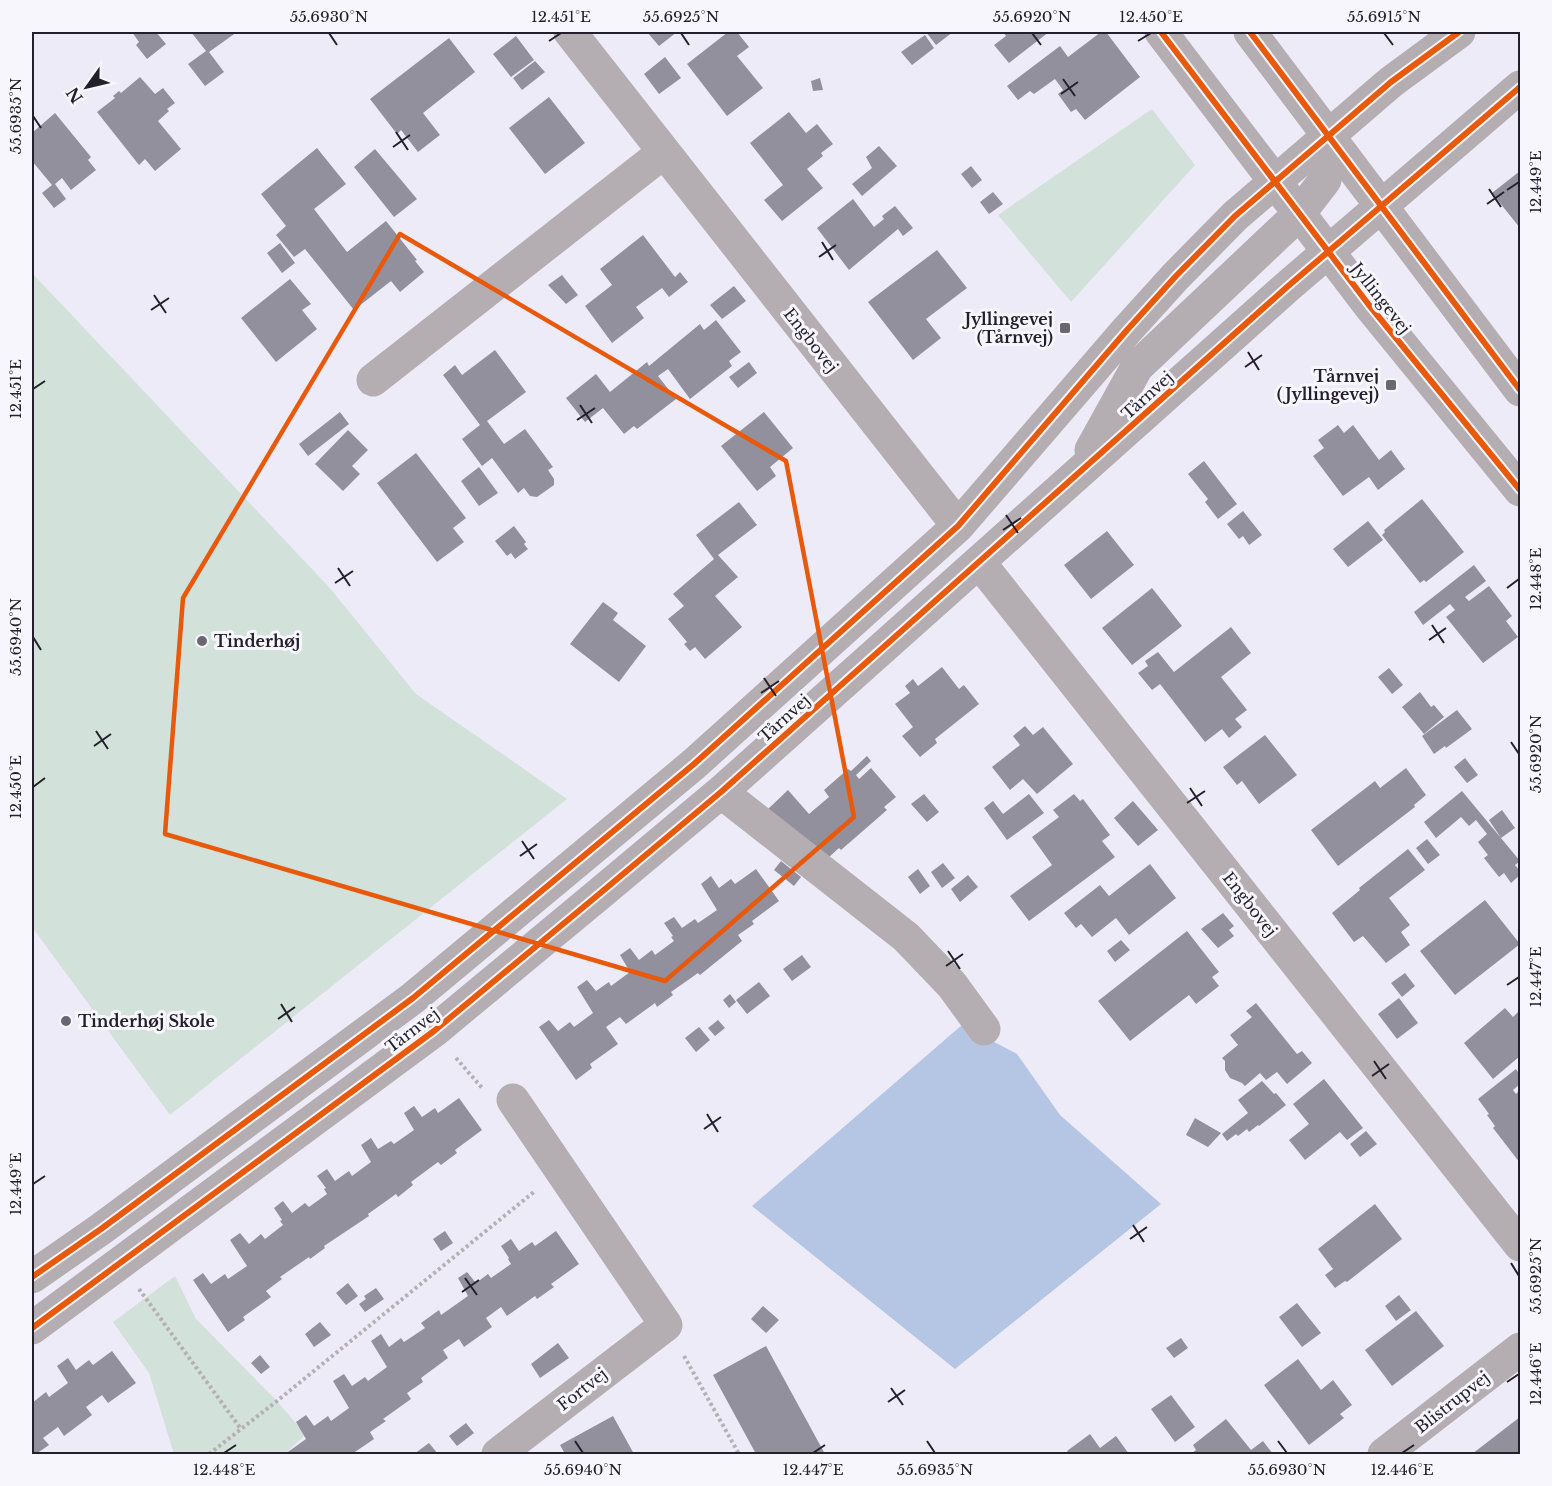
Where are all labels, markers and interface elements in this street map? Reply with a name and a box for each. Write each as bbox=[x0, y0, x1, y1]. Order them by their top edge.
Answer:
text: 55.6930°N bbox=[290, 7, 368, 26]
text: 12.451°E bbox=[531, 7, 591, 26]
text: 55.6925°N bbox=[643, 7, 719, 26]
text: 55.6920°N bbox=[993, 7, 1071, 26]
text: 12.450°E bbox=[1119, 7, 1183, 26]
text: 55.6915°N bbox=[1347, 7, 1421, 26]
north arrow bbox=[57, 57, 117, 117]
text: 55.6935°N bbox=[6, 78, 25, 154]
text: N bbox=[62, 84, 87, 107]
text: 12.449°E bbox=[1526, 150, 1545, 214]
street label: Jyllingevej bbox=[1346, 257, 1415, 338]
street label: Engbovej bbox=[780, 304, 842, 376]
place label: Jyllingevej (Tårnvej) bbox=[962, 309, 1053, 347]
marker: Jyllingevej (Tårnvej) bbox=[1058, 321, 1072, 335]
text: 12.451°E bbox=[6, 359, 25, 419]
place label: Tårnvej (Jyllingevej) bbox=[1277, 366, 1379, 404]
street label: Tårnvej bbox=[1117, 367, 1177, 423]
marker: Tårnvej (Jyllingevej) bbox=[1384, 378, 1398, 392]
text: 12.448°E bbox=[1526, 548, 1545, 610]
text: 55.6940°N bbox=[6, 598, 25, 676]
place label: Tinderhøj bbox=[214, 631, 300, 651]
marker: Tinderhøj bbox=[195, 634, 209, 648]
street label: Tårnvej bbox=[754, 690, 814, 746]
text: 55.6920°N bbox=[1526, 715, 1545, 793]
text: 12.450°E bbox=[6, 755, 25, 819]
street label: Engbovej bbox=[1219, 868, 1281, 940]
text: 12.447°E bbox=[1526, 946, 1545, 1008]
street label: Tårnvej bbox=[381, 1003, 443, 1057]
place label: Tinderhøj Skole bbox=[78, 1011, 215, 1031]
marker: Tinderhøj Skole bbox=[59, 1014, 73, 1028]
text: 12.449°E bbox=[6, 1152, 25, 1216]
text: 55.6925°N bbox=[1526, 1238, 1545, 1314]
text: 12.446°E bbox=[1526, 1342, 1545, 1406]
street label: Fortvej bbox=[553, 1363, 611, 1415]
street label: Blistrupvej bbox=[1411, 1367, 1493, 1437]
text: 12.448°E bbox=[193, 1460, 255, 1479]
text: 55.6940°N bbox=[544, 1460, 622, 1479]
text: 12.447°E bbox=[782, 1460, 844, 1479]
text: 55.6935°N bbox=[897, 1460, 973, 1479]
text: 55.6930°N bbox=[1248, 1460, 1326, 1479]
text: 12.446°E bbox=[1370, 1460, 1434, 1479]

